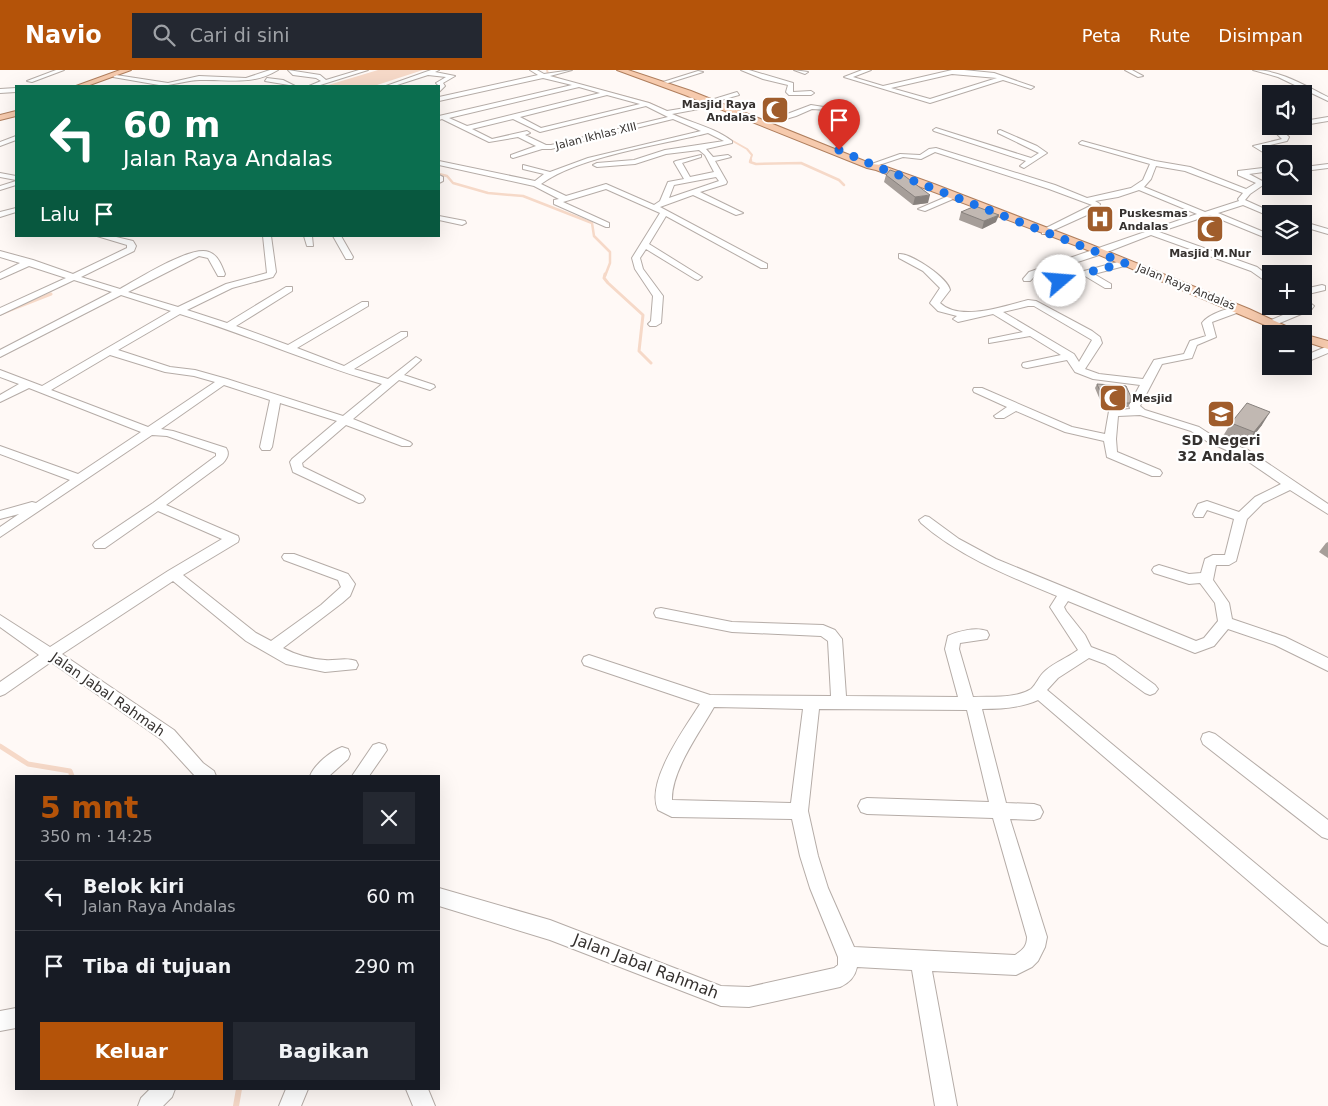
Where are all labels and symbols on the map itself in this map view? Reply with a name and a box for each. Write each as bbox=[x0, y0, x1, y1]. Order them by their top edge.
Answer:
mosque icon: Masjid Raya Andalas bbox=[760, 95, 790, 125]
place label: Masjid Raya Andalas bbox=[682, 98, 756, 124]
pin bbox=[818, 99, 860, 150]
street label: Jalan Ikhlas XIII bbox=[553, 120, 638, 153]
hospital icon: Puskesmas Andalas bbox=[1085, 204, 1115, 234]
place label: Puskesmas Andalas bbox=[1119, 207, 1188, 233]
mosque icon: Masjid M.Nur bbox=[1195, 214, 1225, 244]
place label: Masjid M.Nur bbox=[1169, 247, 1251, 260]
position arrow bbox=[1033, 254, 1085, 306]
street label: Jalan Raya Andalas bbox=[1134, 261, 1237, 313]
mosque icon: Mesjid bbox=[1098, 383, 1128, 413]
place label: Mesjid bbox=[1132, 392, 1172, 405]
school or university icon: SD Negeri 32 Andalas bbox=[1206, 399, 1236, 429]
place label: SD Negeri 32 Andalas bbox=[1177, 432, 1265, 464]
street label: Jalan Jabal Rahmah bbox=[47, 648, 168, 739]
street label: Jalan Jabal Rahmah bbox=[570, 929, 721, 1003]

